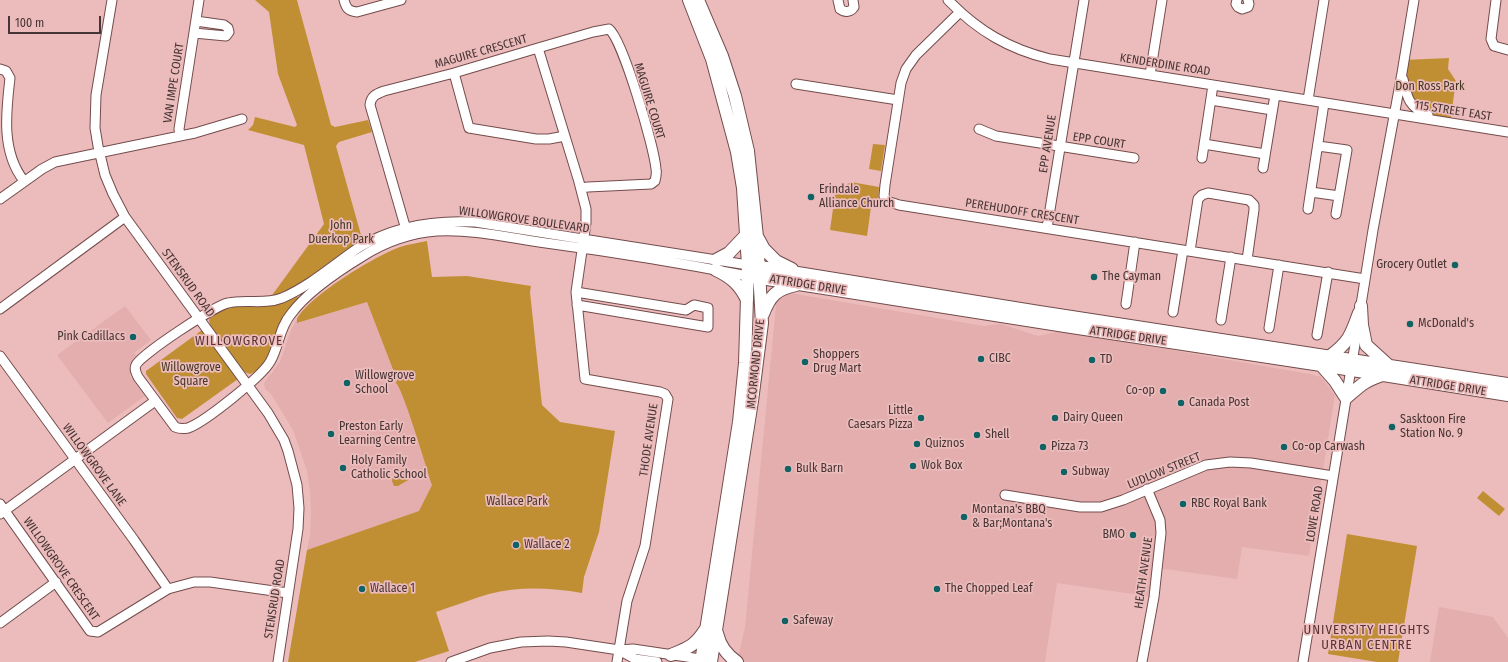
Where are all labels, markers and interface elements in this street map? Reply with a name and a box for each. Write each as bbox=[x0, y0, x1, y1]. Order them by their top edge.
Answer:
scale bar bbox=[10, 8, 103, 34]
text: 100 m bbox=[15, 16, 44, 30]
street label: MAGUIRE CRESCENT bbox=[433, 32, 529, 72]
street label: VAN IMPE COURT bbox=[161, 42, 187, 124]
street label: KENDERDINE ROAD bbox=[1119, 51, 1211, 79]
street label: MAGUIRE COURT bbox=[631, 61, 667, 141]
park label: Don Ross Park bbox=[1395, 80, 1465, 94]
street label: 115 STREET EAST bbox=[1413, 98, 1493, 124]
street label: EPP AVENUE bbox=[1036, 114, 1060, 174]
street label: EPP COURT bbox=[1072, 130, 1126, 152]
place label: Erindale Alliance Church bbox=[819, 183, 894, 211]
marker: Erindale Alliance Church bbox=[806, 192, 816, 202]
street label: PEREHUDOFF CRESCENT bbox=[964, 196, 1080, 228]
street label: WILLOWGROVE BOULEVARD bbox=[458, 204, 590, 236]
park label: John Duerkop Park bbox=[308, 219, 374, 247]
street label: STENSRUD ROAD bbox=[159, 246, 217, 320]
place label: Grocery Outlet bbox=[1376, 258, 1447, 272]
marker: Grocery Outlet bbox=[1450, 260, 1460, 270]
place label: The Cayman bbox=[1102, 270, 1161, 284]
street label: ATTRIDGE DRIVE bbox=[769, 272, 847, 298]
marker: The Cayman bbox=[1089, 272, 1099, 282]
place label: McDonald's bbox=[1418, 317, 1474, 331]
street label: MCORMOND DRIVE bbox=[744, 319, 768, 409]
marker: McDonald's bbox=[1405, 319, 1415, 329]
street label: ATTRIDGE DRIVE bbox=[1089, 323, 1167, 349]
place label: Pink Cadillacs bbox=[57, 330, 125, 344]
marker: Pink Cadillacs bbox=[128, 332, 138, 342]
district label: WILLOWGROVE bbox=[195, 333, 283, 349]
place label: Shoppers Drug Mart bbox=[813, 348, 861, 376]
place label: CIBC bbox=[989, 352, 1011, 366]
place label: TD bbox=[1100, 353, 1113, 367]
marker: CIBC bbox=[976, 354, 986, 364]
marker: TD bbox=[1087, 355, 1097, 365]
marker: Shoppers Drug Mart bbox=[800, 357, 810, 367]
park label: Willowgrove Square bbox=[161, 361, 221, 389]
place label: Willowgrove School bbox=[355, 369, 414, 397]
street label: ATTRIDGE DRIVE bbox=[1409, 373, 1487, 399]
marker: Willowgrove School bbox=[342, 378, 352, 388]
place label: Co-op bbox=[1126, 384, 1155, 398]
marker: Co-op bbox=[1158, 386, 1168, 396]
place label: Canada Post bbox=[1189, 396, 1249, 410]
marker: Canada Post bbox=[1176, 398, 1186, 408]
street label: THODE AVENUE bbox=[637, 403, 661, 477]
place label: Little Caesars Pizza bbox=[848, 404, 913, 432]
place label: Dairy Queen bbox=[1063, 411, 1123, 425]
marker: Little Caesars Pizza bbox=[916, 413, 926, 423]
marker: Dairy Queen bbox=[1050, 413, 1060, 423]
place label: Sasktoon Fire Station No. 9 bbox=[1400, 413, 1466, 441]
place label: Preston Early Learning Centre bbox=[339, 420, 416, 448]
street label: WILLOWGROVE LANE bbox=[59, 421, 129, 509]
marker: Sasktoon Fire Station No. 9 bbox=[1387, 422, 1397, 432]
place label: Shell bbox=[985, 428, 1010, 442]
marker: Preston Early Learning Centre bbox=[326, 429, 336, 439]
marker: Shell bbox=[972, 430, 982, 440]
place label: Quiznos bbox=[925, 437, 964, 451]
marker: Quiznos bbox=[912, 439, 922, 449]
place label: Pizza 73 bbox=[1051, 440, 1089, 454]
place label: Co-op Carwash bbox=[1292, 440, 1365, 454]
marker: Pizza 73 bbox=[1038, 442, 1048, 452]
marker: Co-op Carwash bbox=[1279, 442, 1289, 452]
street label: LUDLOW STREET bbox=[1125, 450, 1203, 492]
place label: Holy Family Catholic School bbox=[351, 454, 427, 482]
place label: Wok Box bbox=[921, 459, 963, 473]
marker: Wok Box bbox=[908, 461, 918, 471]
place label: Bulk Barn bbox=[796, 462, 843, 476]
marker: Holy Family Catholic School bbox=[338, 463, 348, 473]
marker: Bulk Barn bbox=[783, 464, 793, 474]
place label: Subway bbox=[1072, 465, 1109, 479]
marker: Subway bbox=[1059, 467, 1069, 477]
street label: LOWE ROAD bbox=[1303, 485, 1327, 543]
park label: Wallace Park bbox=[486, 495, 548, 509]
place label: RBC Royal Bank bbox=[1191, 497, 1267, 511]
marker: RBC Royal Bank bbox=[1178, 499, 1188, 509]
place label: Montana's BBQ & Bar;Montana's bbox=[972, 503, 1052, 531]
marker: Montana's BBQ & Bar;Montana's bbox=[959, 512, 969, 522]
street label: WILLOWGROVE CRESCENT bbox=[20, 515, 102, 623]
place label: BMO bbox=[1102, 528, 1125, 542]
marker: BMO bbox=[1128, 530, 1138, 540]
street label: HEATH AVENUE bbox=[1132, 536, 1156, 610]
place label: Wallace 2 bbox=[524, 538, 569, 552]
marker: Wallace 2 bbox=[511, 540, 521, 550]
street label: STENSRUD ROAD bbox=[262, 558, 288, 640]
place label: Wallace 1 bbox=[370, 582, 415, 596]
place label: The Chopped Leaf bbox=[945, 582, 1033, 596]
marker: Wallace 1 bbox=[357, 584, 367, 594]
marker: The Chopped Leaf bbox=[932, 584, 942, 594]
place label: Safeway bbox=[793, 614, 833, 628]
marker: Safeway bbox=[780, 616, 790, 626]
district label: UNIVERSITY HEIGHTS URBAN CENTRE bbox=[1304, 622, 1430, 653]

